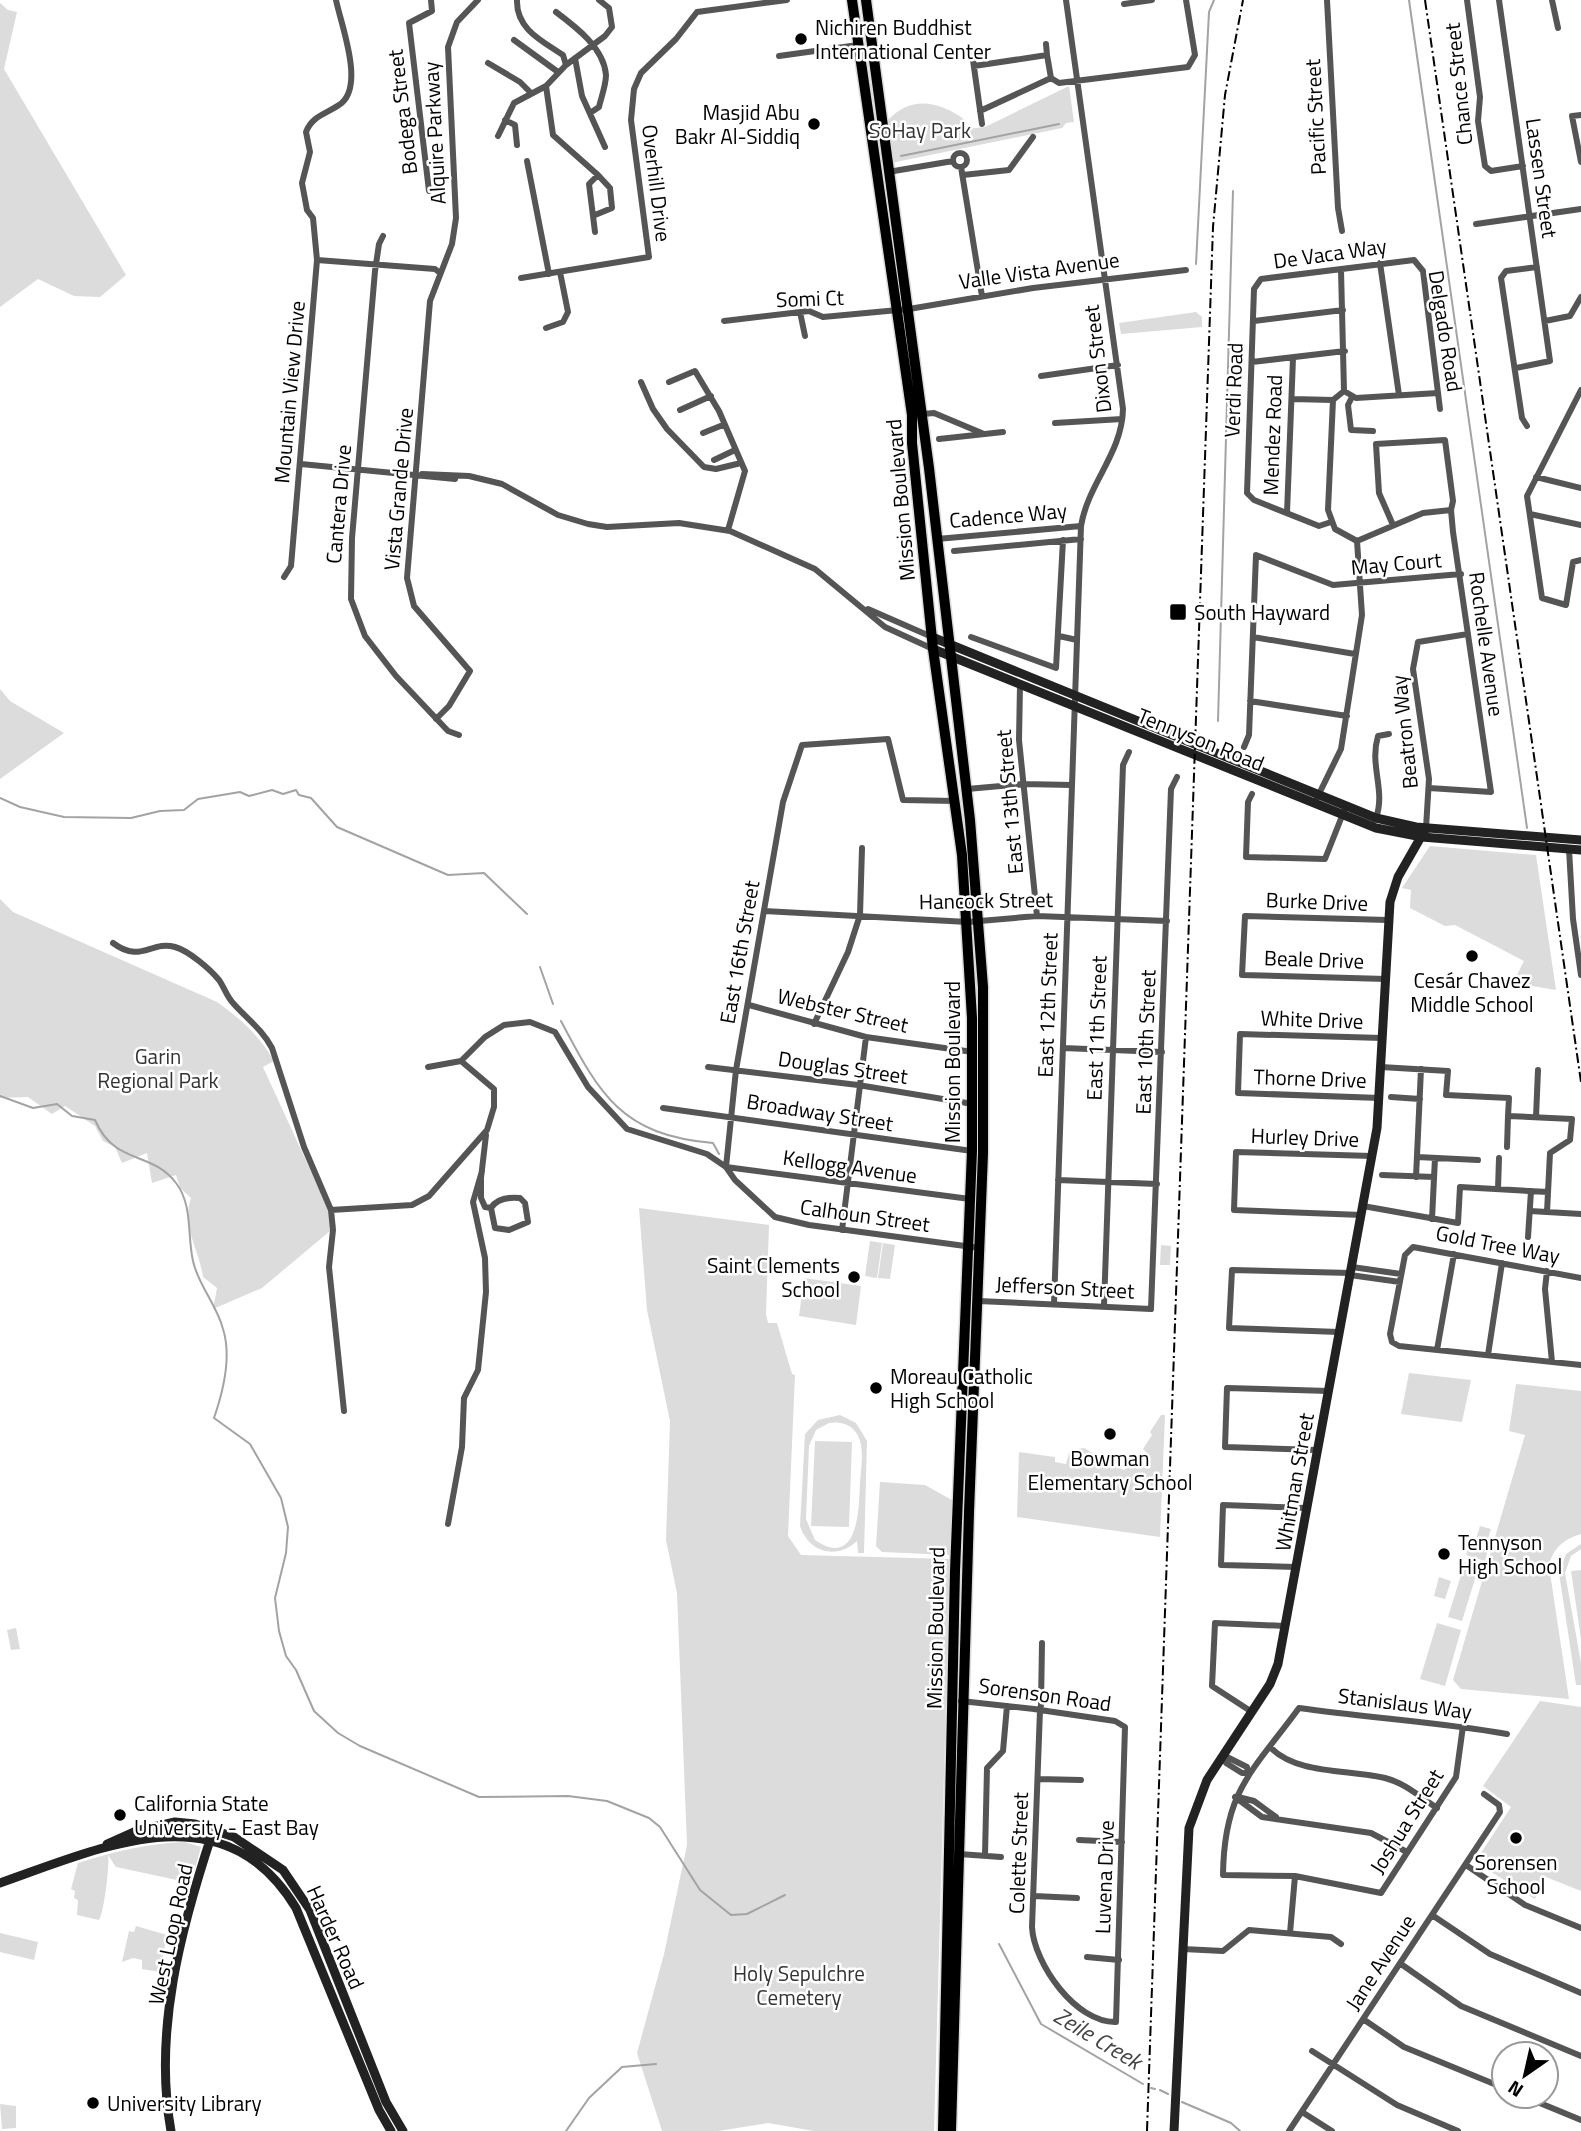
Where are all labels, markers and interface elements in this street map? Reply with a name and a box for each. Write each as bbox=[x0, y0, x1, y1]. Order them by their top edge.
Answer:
place label: Nichiren Buddhist International Center bbox=[815, 11, 991, 67]
street label: Chance Street bbox=[1436, 21, 1480, 147]
marker: Nichiren Buddhist International Center bbox=[793, 31, 809, 47]
street label: Bodega Street bbox=[378, 47, 426, 176]
street label: Pacific Street bbox=[1296, 58, 1334, 176]
street label: Alquire Parkway bbox=[414, 61, 454, 205]
place label: Masjid Abu Bakr Al-Siddiq bbox=[675, 96, 800, 152]
park label: SoHay Park bbox=[869, 114, 971, 146]
marker: Masjid Abu Bakr Al-Siddiq bbox=[806, 116, 822, 132]
street label: Lassen Street bbox=[1518, 116, 1566, 241]
street label: Overhill Drive bbox=[634, 123, 680, 243]
street label: De Vaca Way bbox=[1271, 229, 1389, 277]
street label: Valle Vista Avenue bbox=[957, 243, 1121, 297]
street label: Delgado Road bbox=[1421, 268, 1471, 394]
street label: Somi Ct bbox=[775, 281, 845, 315]
street label: Mountain View Drive bbox=[265, 299, 313, 485]
street label: Dixon Street bbox=[1074, 303, 1119, 415]
street label: Verdi Road bbox=[1215, 342, 1251, 438]
street label: Mendez Road bbox=[1254, 374, 1290, 496]
street label: Vista Grande Drive bbox=[375, 406, 421, 572]
street label: Mission Boulevard bbox=[877, 418, 923, 582]
street label: Cantera Drive bbox=[317, 443, 359, 565]
street label: Cadence Way bbox=[948, 494, 1068, 536]
street label: May Court bbox=[1349, 543, 1443, 583]
street label: Rochelle Avenue bbox=[1461, 570, 1513, 718]
place label: South Hayward bbox=[1194, 596, 1330, 628]
marker: South Hayward bbox=[1168, 602, 1188, 622]
street label: Beatron Way bbox=[1382, 673, 1426, 791]
street label: Tennyson Road bbox=[1133, 699, 1269, 779]
street label: East 13th Street bbox=[987, 728, 1031, 876]
street label: East 16th Street bbox=[711, 877, 767, 1026]
street label: Hancock Street bbox=[919, 883, 1054, 917]
street label: Burke Drive bbox=[1265, 883, 1369, 919]
street label: East 12th Street bbox=[1028, 931, 1066, 1078]
street label: Beale Drive bbox=[1263, 941, 1365, 977]
marker: Cesár Chavez Middle School bbox=[1464, 948, 1480, 964]
street label: East 11th Street bbox=[1077, 954, 1115, 1101]
place label: Cesár Chavez Middle School bbox=[1410, 964, 1534, 1020]
street label: East 10th Street bbox=[1126, 968, 1164, 1115]
street label: Webster Street bbox=[774, 979, 912, 1041]
street label: Mission Boulevard bbox=[936, 981, 968, 1143]
street label: White Drive bbox=[1260, 1001, 1364, 1037]
park label: Garin Regional Park bbox=[97, 1040, 219, 1096]
street label: Douglas Street bbox=[776, 1042, 910, 1092]
street label: Thorne Drive bbox=[1253, 1060, 1367, 1096]
street label: Broadway Street bbox=[744, 1085, 896, 1139]
street label: Hurley Drive bbox=[1250, 1119, 1360, 1155]
street label: Kellogg Avenue bbox=[781, 1141, 919, 1191]
street label: Calhoun Street bbox=[798, 1190, 932, 1240]
street label: Gold Tree Way bbox=[1433, 1216, 1563, 1272]
place label: Saint Clements School bbox=[707, 1249, 840, 1305]
street label: Jefferson Street bbox=[995, 1267, 1136, 1307]
marker: Saint Clements School bbox=[846, 1269, 862, 1285]
place label: Moreau Catholic High School bbox=[890, 1360, 1033, 1416]
marker: Moreau Catholic High School bbox=[868, 1380, 884, 1396]
street label: Whitman Street bbox=[1266, 1410, 1322, 1554]
marker: Bowman Elementary School bbox=[1102, 1426, 1118, 1442]
place label: Bowman Elementary School bbox=[1027, 1442, 1193, 1498]
place label: Tennyson High School bbox=[1458, 1526, 1562, 1582]
marker: Tennyson High School bbox=[1436, 1546, 1452, 1562]
street label: Mission Boulevard bbox=[918, 1547, 952, 1709]
street label: Sorenson Road bbox=[977, 1669, 1113, 1719]
street label: Stanislaus Way bbox=[1336, 1679, 1474, 1727]
street label: Joshua Street bbox=[1361, 1762, 1451, 1880]
place label: California State University - East Bay bbox=[134, 1787, 319, 1843]
street label: Colette Street bbox=[1000, 1791, 1036, 1914]
marker: California State University - East Bay bbox=[112, 1807, 128, 1823]
street label: Luvena Drive bbox=[1086, 1819, 1122, 1935]
marker: Sorensen School bbox=[1508, 1830, 1524, 1846]
place label: Sorensen School bbox=[1474, 1846, 1558, 1902]
street label: West Loop Road bbox=[139, 1860, 201, 2008]
street label: Harder Road bbox=[299, 1880, 373, 1994]
street label: Jane Avenue bbox=[1337, 1908, 1423, 2016]
park label: Holy Sepulchre Cemetery bbox=[733, 1957, 865, 2013]
water label: Zeile Creek bbox=[1047, 1998, 1151, 2079]
north arrow bbox=[1490, 2040, 1560, 2110]
text: N bbox=[1502, 2074, 1529, 2105]
place label: University Library bbox=[107, 2087, 262, 2119]
marker: University Library bbox=[85, 2095, 101, 2111]

